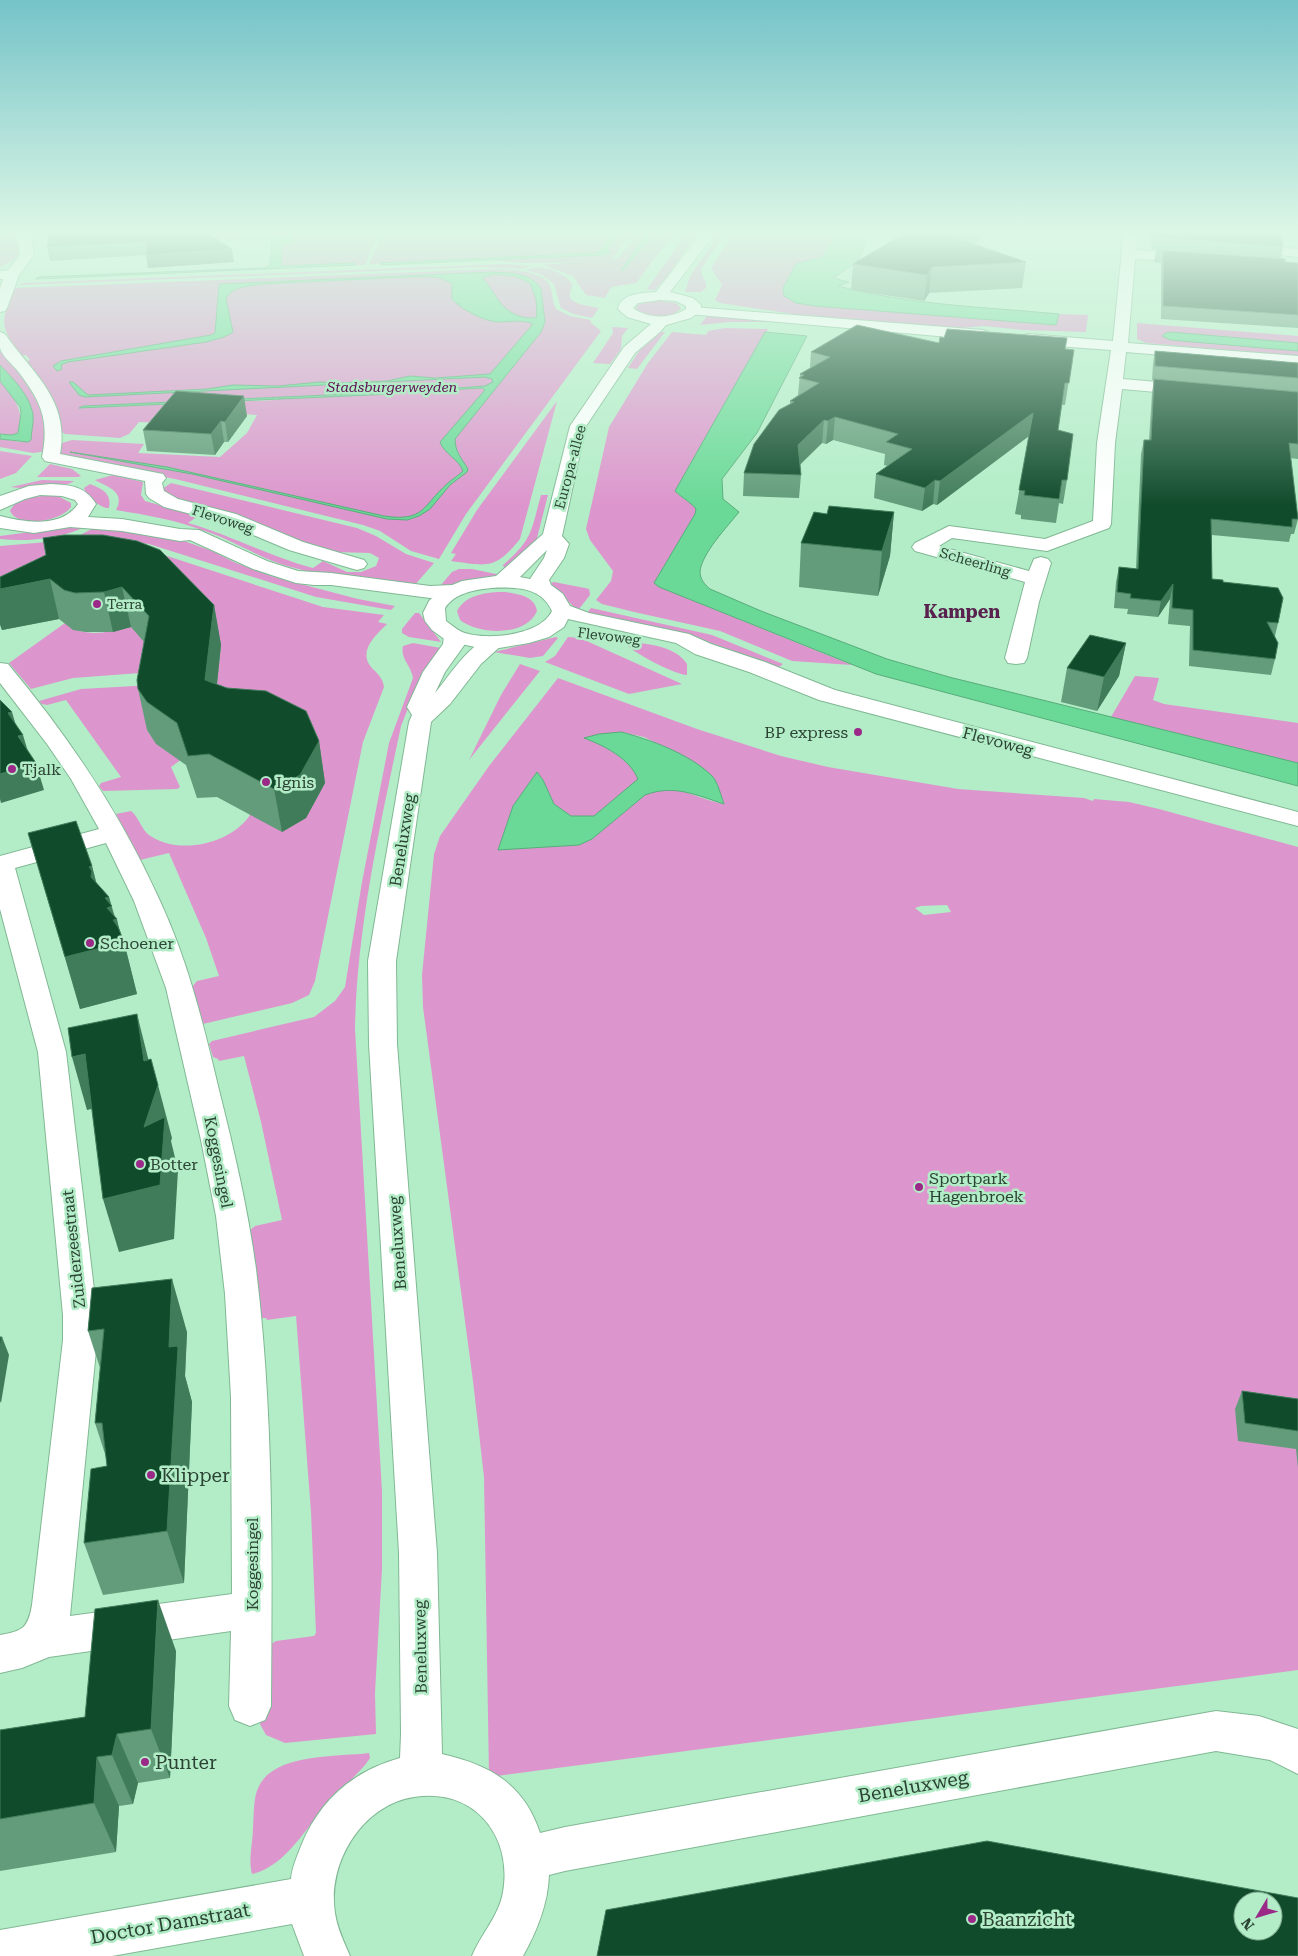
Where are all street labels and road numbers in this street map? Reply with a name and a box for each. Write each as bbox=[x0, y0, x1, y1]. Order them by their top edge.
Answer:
street label: Europa-allee bbox=[551, 423, 589, 511]
street label: Flevoweg bbox=[190, 502, 256, 536]
street label: Scheerling bbox=[938, 544, 1012, 580]
street label: Flevoweg bbox=[577, 624, 641, 648]
street label: Flevoweg bbox=[960, 723, 1036, 760]
street label: Beneluxweg bbox=[386, 791, 419, 888]
street label: Koggesingel bbox=[200, 1115, 237, 1210]
street label: Zuiderzeestraat bbox=[58, 1189, 89, 1309]
street label: Beneluxweg bbox=[385, 1195, 410, 1290]
street label: Koggesingel bbox=[243, 1517, 262, 1611]
street label: Beneluxweg bbox=[410, 1599, 431, 1694]
street label: Beneluxweg bbox=[856, 1765, 970, 1807]
street label: Doctor Damstraat bbox=[89, 1898, 252, 1949]

